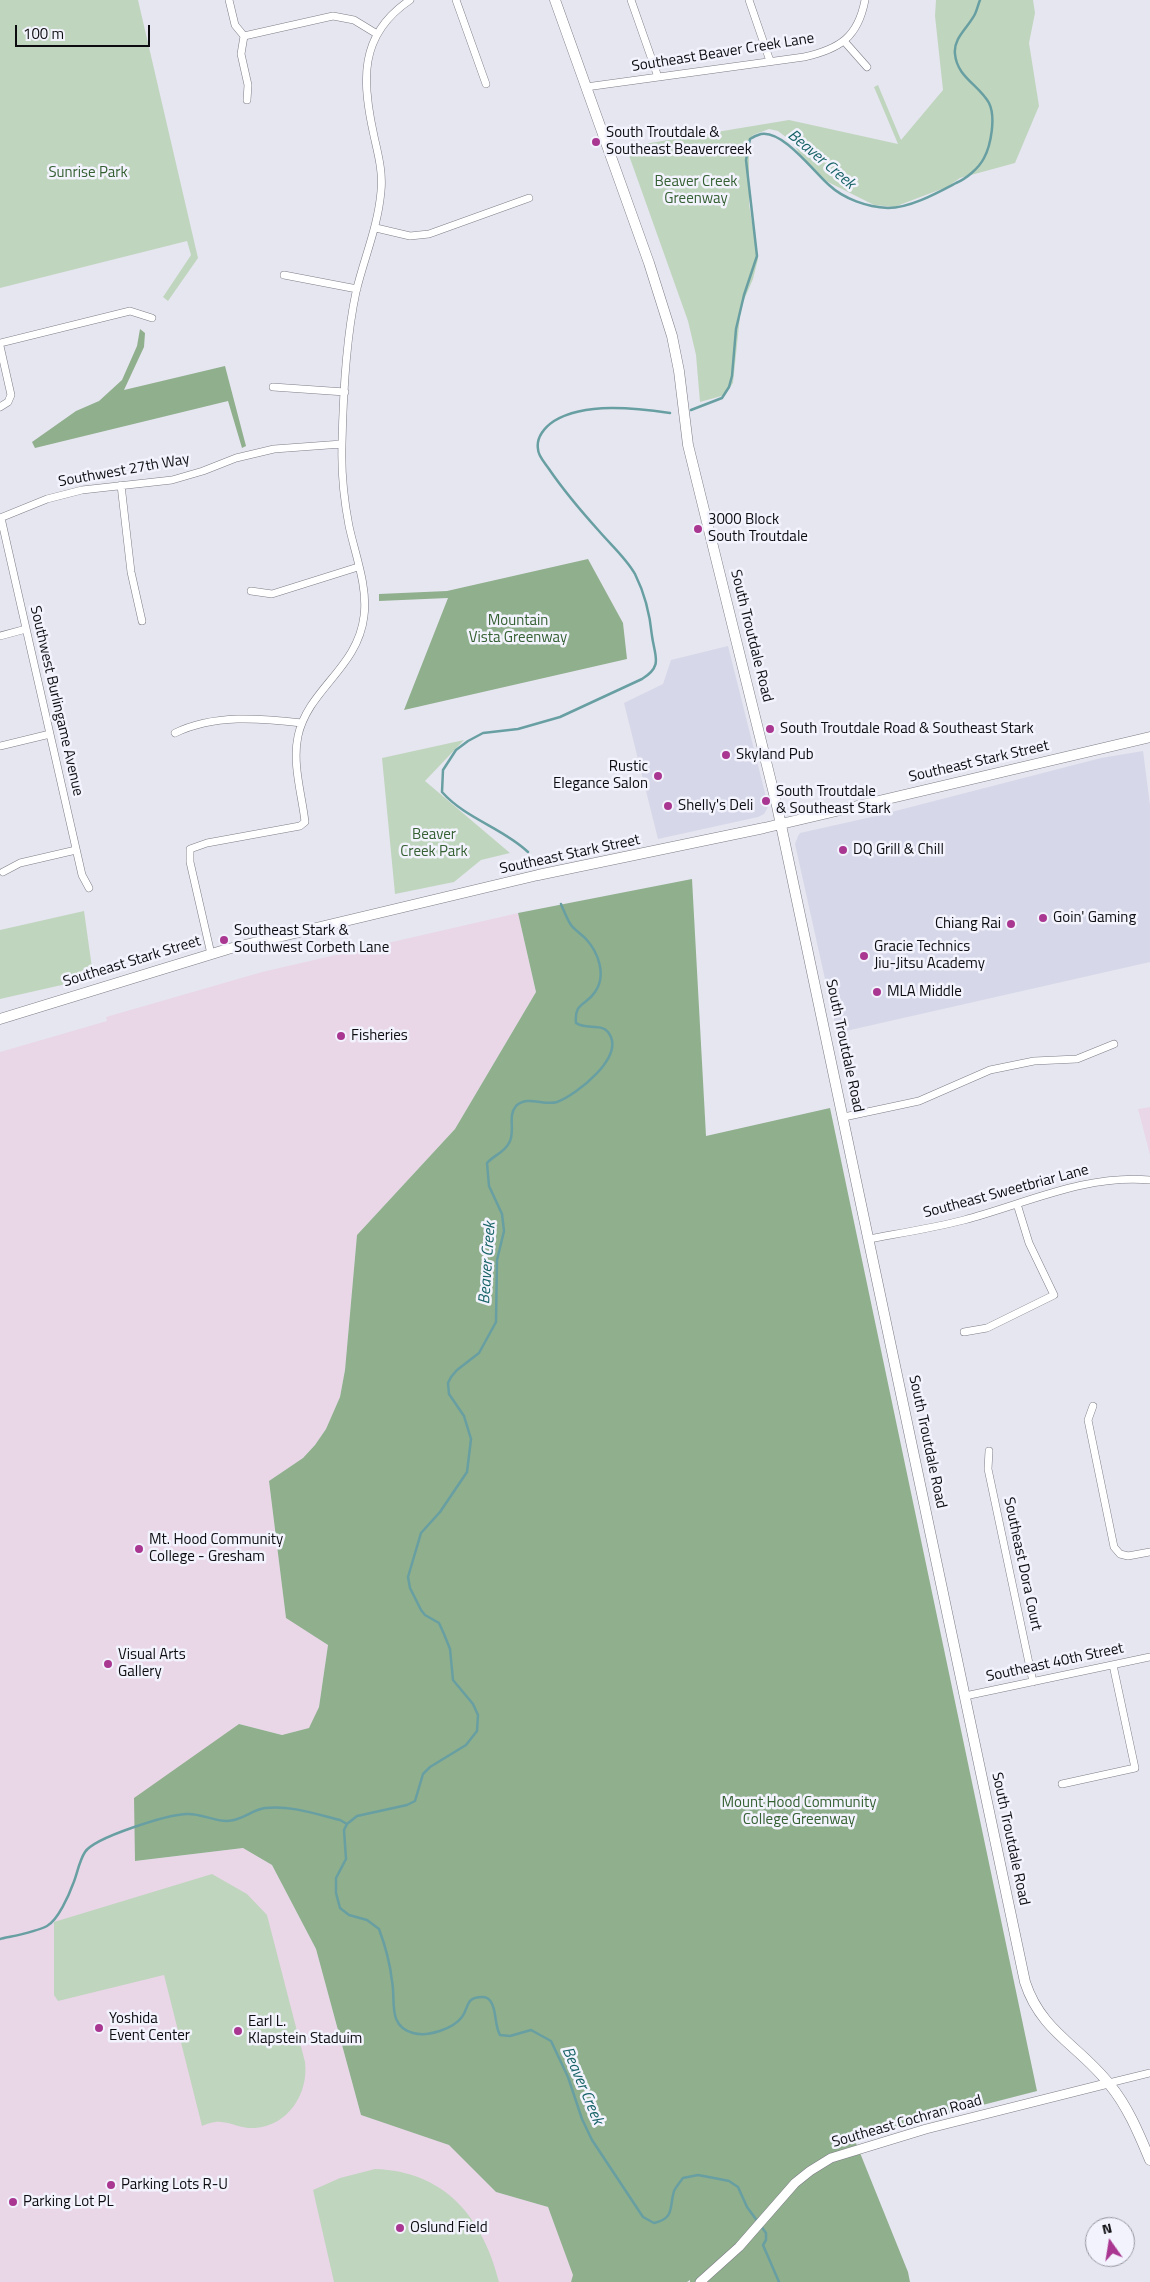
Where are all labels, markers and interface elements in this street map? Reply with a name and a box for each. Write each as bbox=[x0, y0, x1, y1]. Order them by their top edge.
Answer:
scale bar bbox=[18, 15, 152, 47]
text: 100 m bbox=[23, 22, 64, 45]
street label: Southeast Beaver Creek Lane bbox=[630, 30, 816, 76]
place label: South Troutdale & Southeast Beavercreek bbox=[606, 124, 752, 159]
water label: Beaver Creek bbox=[783, 126, 859, 194]
marker: South Troutdale & Southeast Beavercreek bbox=[590, 136, 602, 148]
park label: Sunrise Park bbox=[48, 164, 128, 182]
park label: Beaver Creek Greenway bbox=[655, 173, 737, 208]
street label: Southwest 27th Way bbox=[57, 451, 191, 491]
place label: 3000 Block South Troutdale bbox=[708, 511, 808, 546]
marker: 3000 Block South Troutdale bbox=[692, 523, 704, 535]
street label: South Troutdale Road bbox=[726, 568, 776, 704]
street label: Southwest Burlingame Avenue bbox=[25, 604, 87, 798]
park label: Mountain Vista Greenway bbox=[469, 612, 567, 647]
place label: South Troutdale Road & Southeast Stark bbox=[780, 720, 1034, 738]
marker: South Troutdale Road & Southeast Stark bbox=[764, 723, 776, 735]
street label: Southeast Stark Street bbox=[907, 737, 1051, 787]
place label: Skyland Pub bbox=[736, 746, 814, 764]
marker: Skyland Pub bbox=[720, 749, 732, 761]
place label: Rustic Elegance Salon bbox=[553, 758, 648, 793]
marker: Rustic Elegance Salon bbox=[652, 770, 664, 782]
place label: South Troutdale & Southeast Stark bbox=[776, 783, 891, 818]
marker: South Troutdale & Southeast Stark bbox=[760, 795, 772, 807]
place label: Shelly's Deli bbox=[678, 797, 753, 815]
marker: Shelly's Deli bbox=[662, 800, 674, 812]
park label: Beaver Creek Park bbox=[400, 826, 468, 861]
street label: Southeast Stark Street bbox=[498, 831, 642, 879]
place label: DQ Grill & Chill bbox=[853, 841, 944, 859]
marker: DQ Grill & Chill bbox=[837, 844, 849, 856]
place label: Goin' Gaming bbox=[1053, 909, 1136, 927]
marker: Goin' Gaming bbox=[1037, 912, 1049, 924]
place label: Chiang Rai bbox=[935, 915, 1001, 933]
marker: Chiang Rai bbox=[1005, 918, 1017, 930]
place label: Southeast Stark & Southwest Corbeth Lane bbox=[234, 922, 389, 957]
street label: Southeast Stark Street bbox=[61, 932, 203, 992]
marker: Southeast Stark & Southwest Corbeth Lane bbox=[218, 934, 230, 946]
place label: Gracie Technics Jiu-Jitsu Academy bbox=[874, 938, 985, 973]
marker: Gracie Technics Jiu-Jitsu Academy bbox=[858, 950, 870, 962]
street label: South Troutdale Road bbox=[821, 978, 867, 1114]
place label: MLA Middle bbox=[887, 983, 962, 1001]
marker: MLA Middle bbox=[871, 986, 883, 998]
place label: Fisheries bbox=[351, 1027, 408, 1045]
marker: Fisheries bbox=[335, 1030, 347, 1042]
street label: Southeast Sweetbriar Lane bbox=[921, 1161, 1091, 1223]
water label: Beaver Creek bbox=[476, 1221, 500, 1305]
street label: South Troutdale Road bbox=[904, 1374, 950, 1510]
street label: Southeast Dora Court bbox=[999, 1496, 1045, 1632]
place label: Mt. Hood Community College - Gresham bbox=[149, 1531, 283, 1566]
marker: Mt. Hood Community College - Gresham bbox=[133, 1543, 145, 1555]
street label: Southeast 40th Street bbox=[985, 1640, 1125, 1686]
place label: Visual Arts Gallery bbox=[118, 1646, 186, 1681]
marker: Visual Arts Gallery bbox=[102, 1658, 114, 1670]
street label: South Troutdale Road bbox=[987, 1771, 1033, 1907]
park label: Mount Hood Community College Greenway bbox=[722, 1794, 876, 1829]
place label: Yoshida Event Center bbox=[109, 2010, 190, 2045]
place label: Earl L. Klapstein Staduim bbox=[248, 2013, 362, 2048]
marker: Yoshida Event Center bbox=[93, 2022, 105, 2034]
marker: Earl L. Klapstein Staduim bbox=[232, 2025, 244, 2037]
water label: Beaver Creek bbox=[557, 2044, 607, 2128]
street label: Southeast Cochran Road bbox=[830, 2092, 984, 2152]
place label: Parking Lots R-U bbox=[121, 2176, 228, 2194]
marker: Parking Lots R-U bbox=[105, 2179, 117, 2191]
place label: Parking Lot PL bbox=[23, 2193, 114, 2211]
marker: Parking Lot PL bbox=[7, 2196, 19, 2208]
north arrow bbox=[1085, 2217, 1135, 2267]
text: N bbox=[1100, 2217, 1114, 2239]
place label: Oslund Field bbox=[410, 2219, 488, 2237]
marker: Oslund Field bbox=[394, 2222, 406, 2234]

